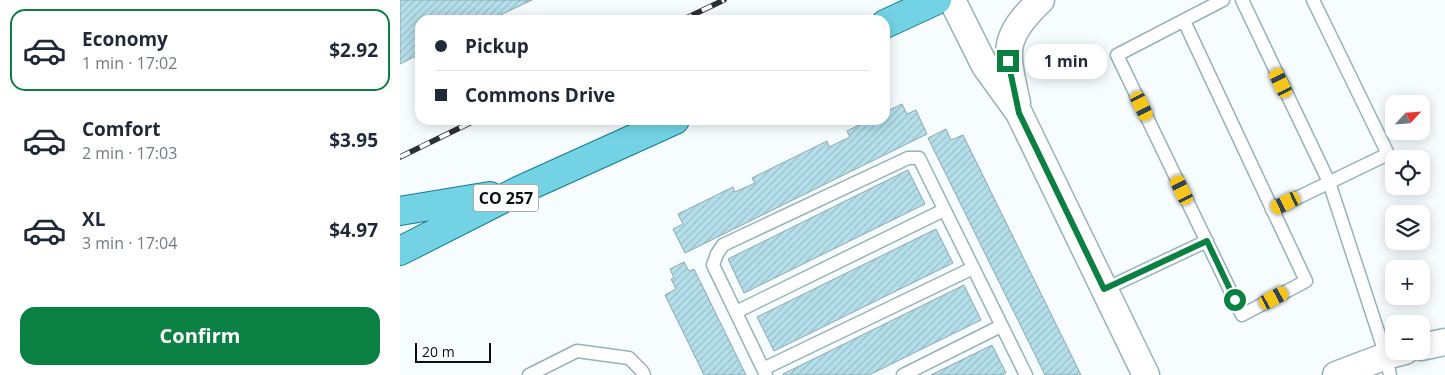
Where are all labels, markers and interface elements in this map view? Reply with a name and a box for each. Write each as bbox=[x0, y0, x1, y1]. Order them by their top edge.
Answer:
text: Economy bbox=[82, 26, 168, 52]
icon: car bbox=[22, 28, 67, 73]
text: Pickup bbox=[465, 33, 529, 59]
text: $2.92 bbox=[329, 37, 378, 63]
callout: 1 min bbox=[1026, 44, 1108, 78]
route end bbox=[997, 50, 1019, 72]
text: 1 min bbox=[1044, 50, 1088, 72]
text: 1 min · 17:02 bbox=[82, 52, 177, 74]
car bbox=[1267, 66, 1294, 100]
text: Commons Drive bbox=[465, 82, 615, 108]
car bbox=[1128, 89, 1155, 123]
north arrow bbox=[1385, 95, 1430, 140]
map controls bbox=[1385, 95, 1430, 360]
text: Comfort bbox=[82, 116, 161, 142]
icon: car bbox=[22, 118, 67, 163]
text: $3.95 bbox=[329, 127, 378, 153]
text: 2 min · 17:03 bbox=[82, 142, 177, 164]
button: locate bbox=[1385, 150, 1430, 195]
car bbox=[1168, 173, 1195, 207]
road number: CO 257 bbox=[474, 184, 538, 212]
car bbox=[1269, 190, 1302, 216]
button: layers bbox=[1385, 205, 1430, 250]
text: XL bbox=[82, 206, 105, 232]
icon: car bbox=[22, 208, 67, 253]
text: $4.97 bbox=[329, 217, 378, 243]
text: 3 min · 17:04 bbox=[82, 232, 177, 254]
button: + bbox=[1385, 260, 1430, 305]
car bbox=[1257, 284, 1290, 312]
route start bbox=[1224, 289, 1246, 311]
button: Confirm bbox=[20, 307, 380, 365]
button: − bbox=[1385, 315, 1430, 360]
scale bar bbox=[415, 340, 491, 363]
text: 20 m bbox=[422, 342, 455, 361]

